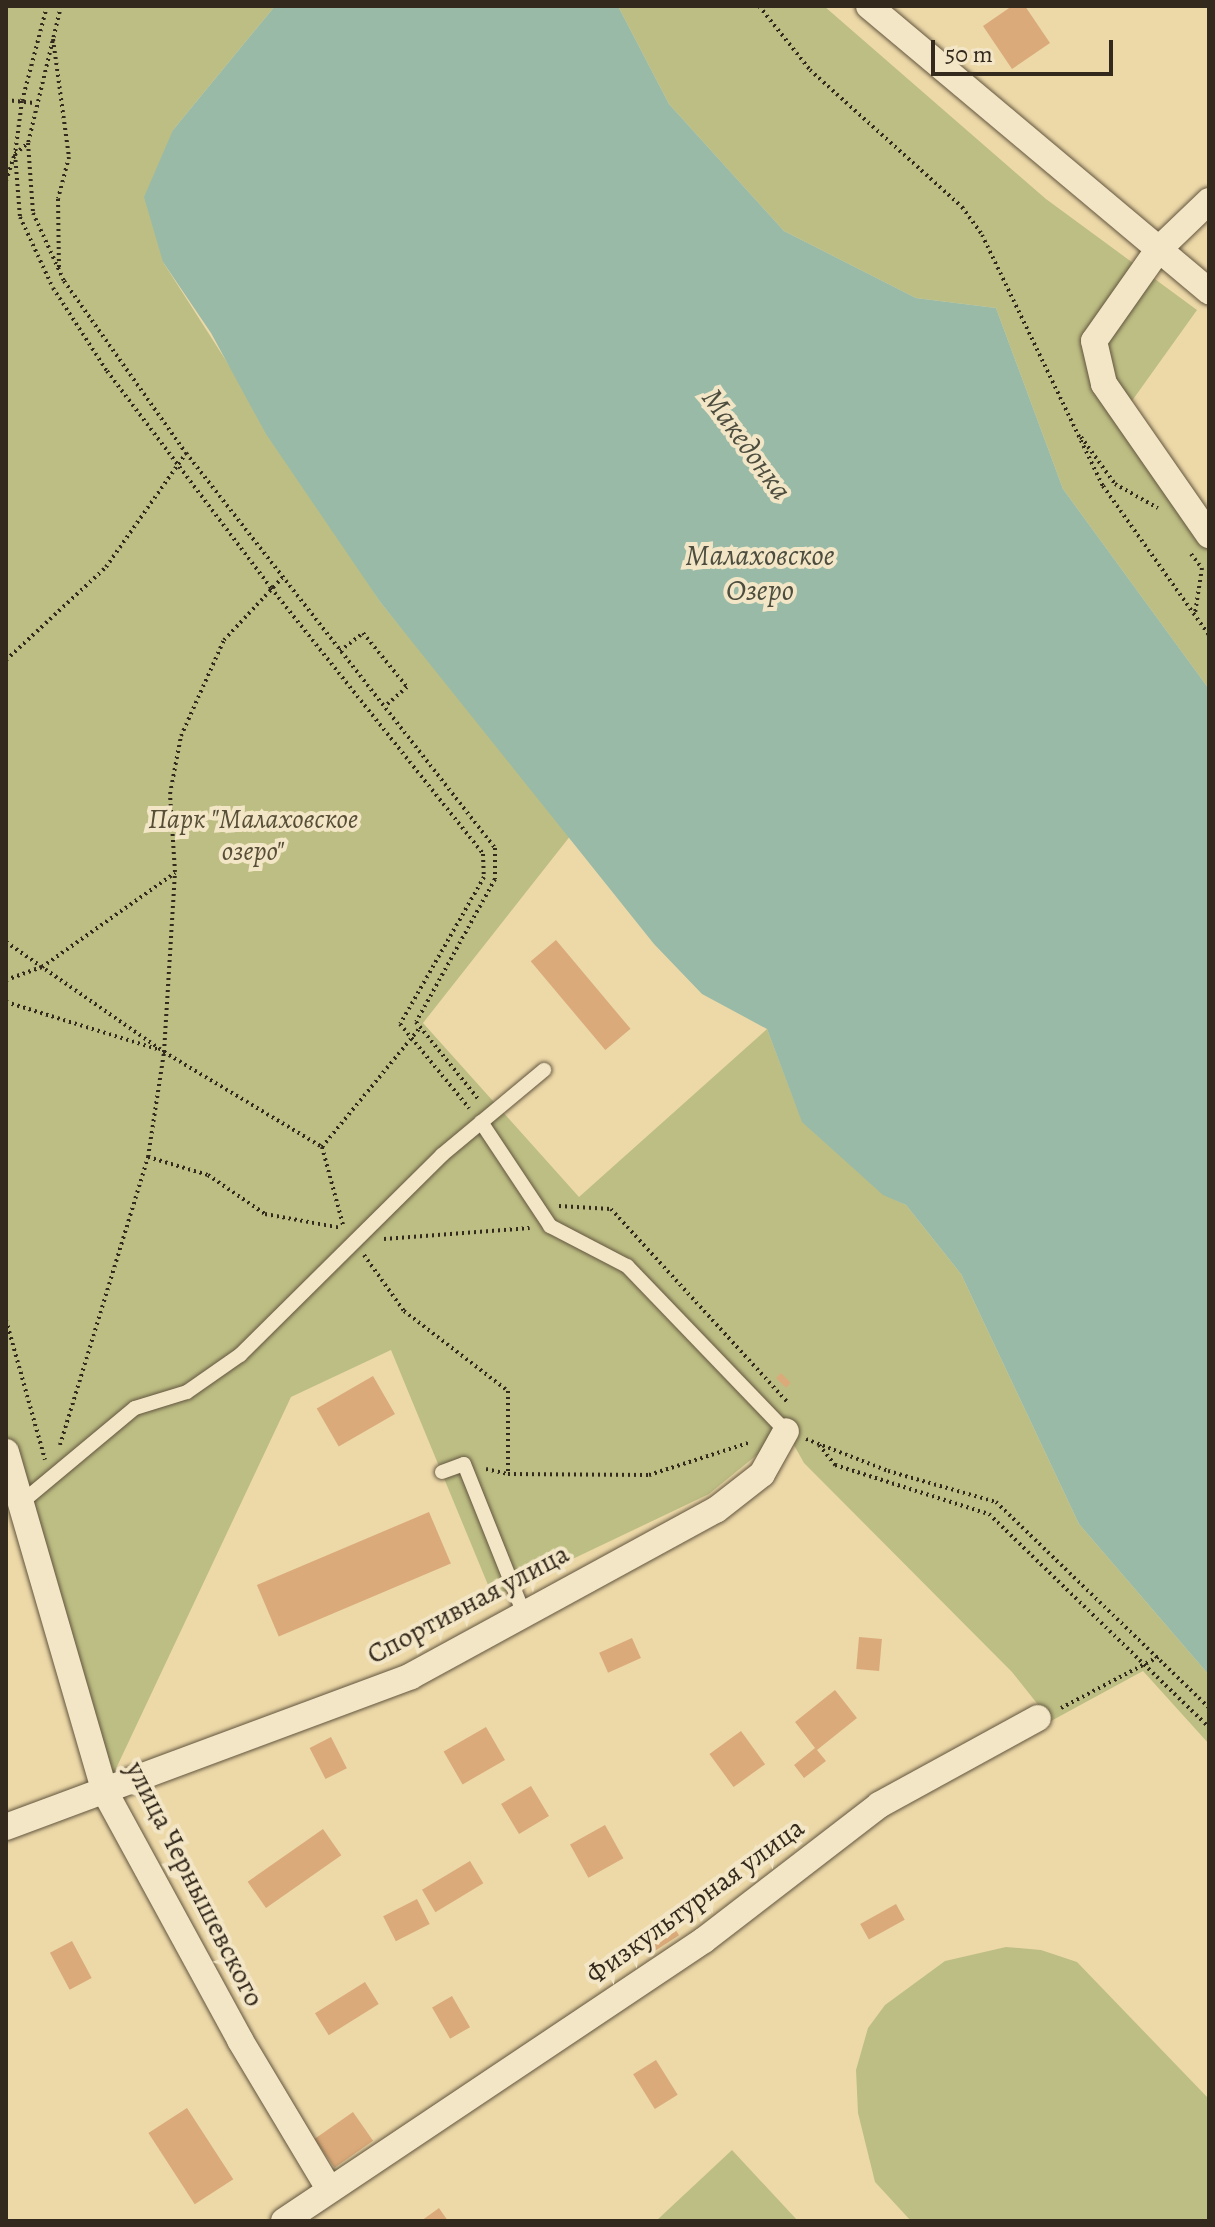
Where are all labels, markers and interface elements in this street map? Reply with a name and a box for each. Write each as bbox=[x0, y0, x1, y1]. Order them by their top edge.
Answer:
scale bar bbox=[935, 24, 1117, 74]
text: 50 m bbox=[945, 38, 993, 70]
water label: Македонка bbox=[694, 381, 800, 507]
water label: Малаховское Озеро bbox=[685, 537, 835, 608]
park label: Парк "Малаховское озеро" bbox=[148, 802, 358, 868]
street label: Спортивная улица bbox=[361, 1537, 575, 1671]
street label: улица Чернышевского bbox=[119, 1756, 271, 2012]
street label: Физкультурная улица bbox=[580, 1811, 810, 1991]

